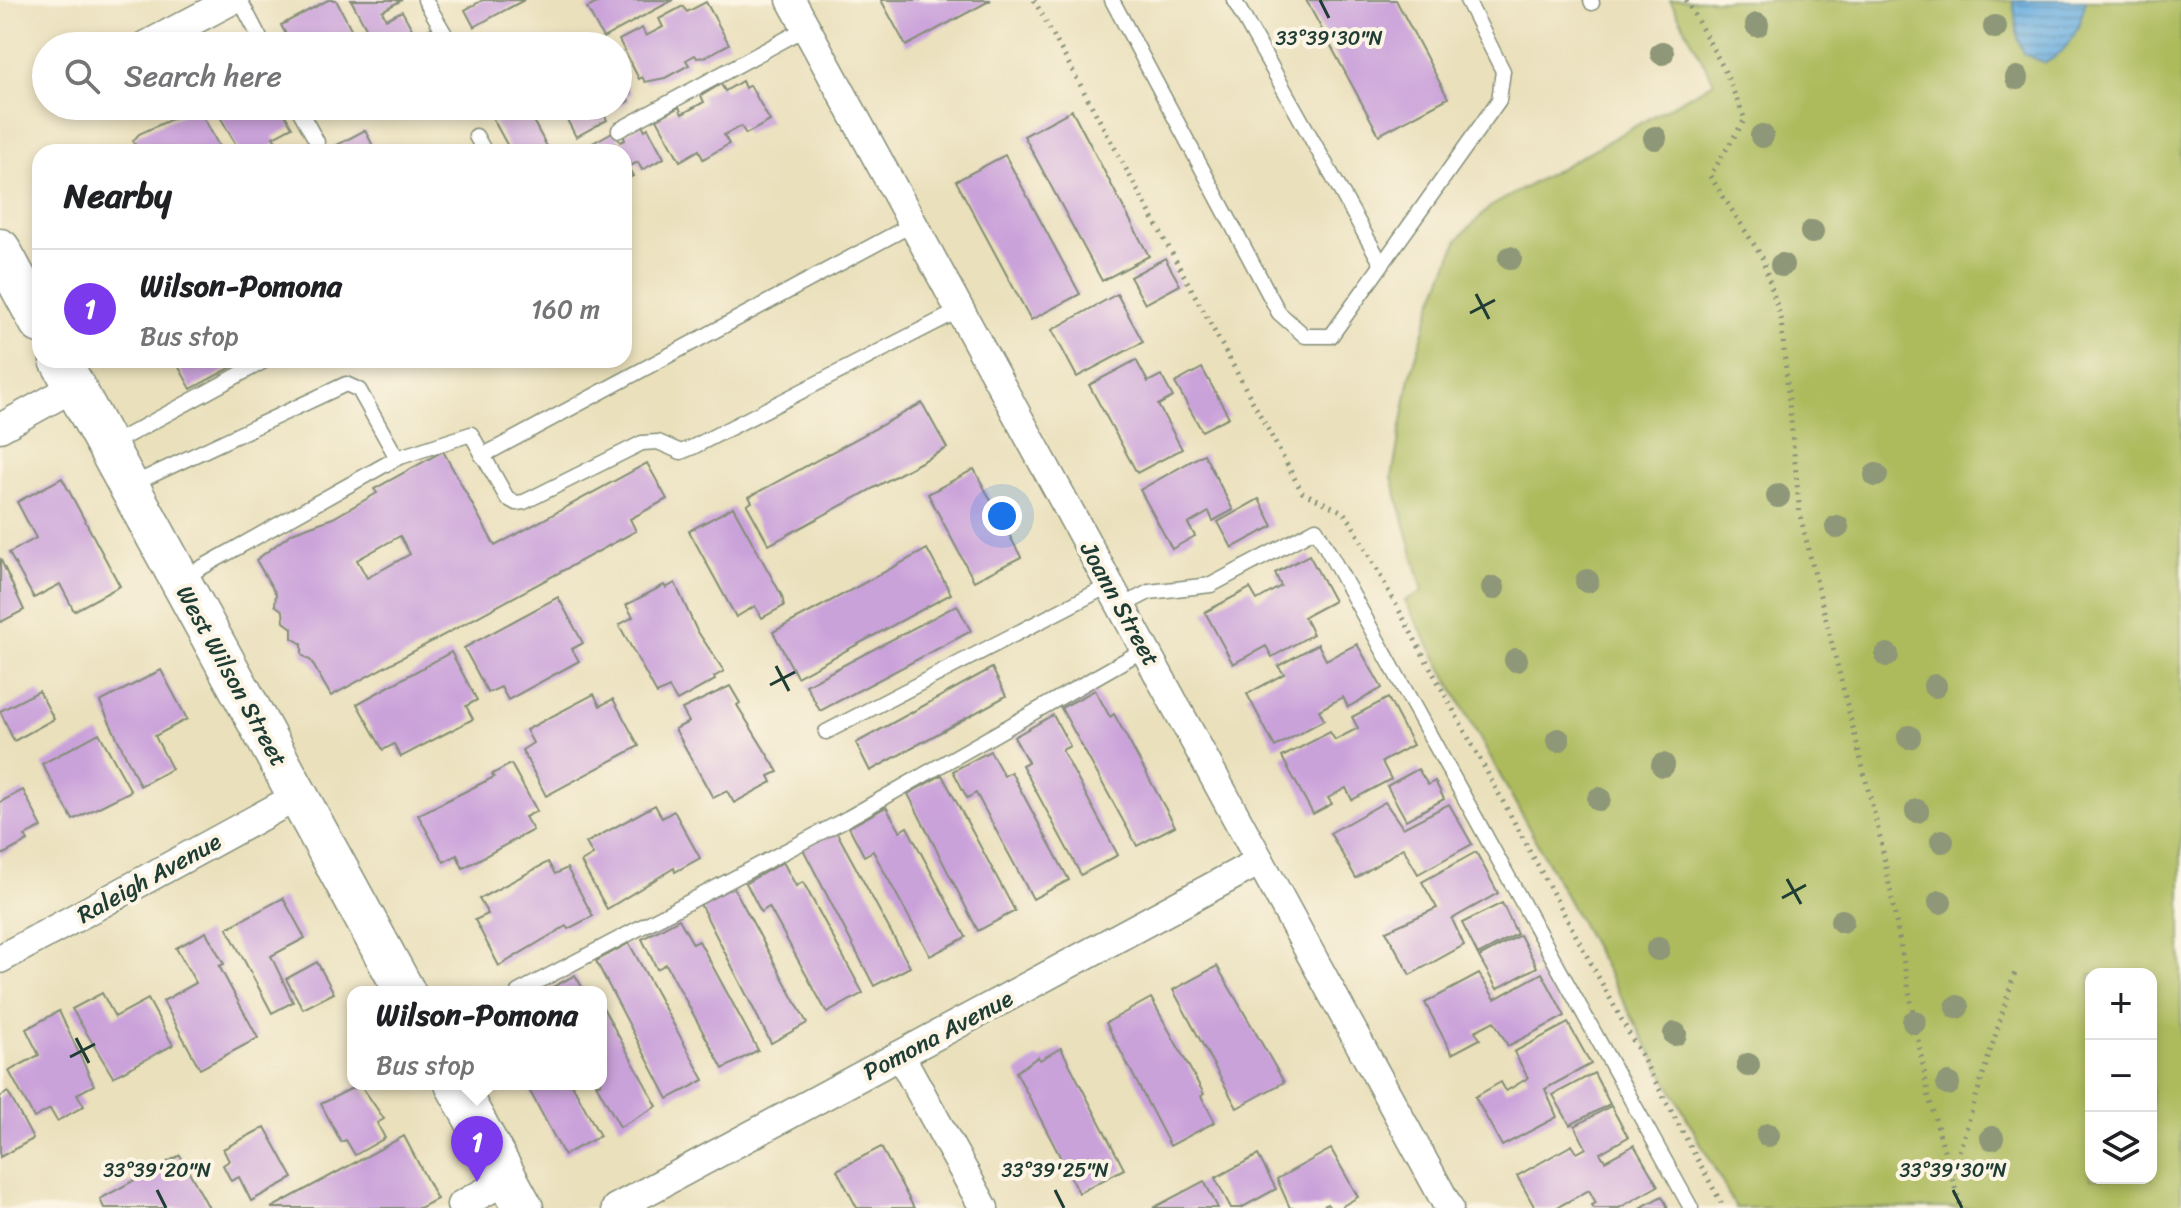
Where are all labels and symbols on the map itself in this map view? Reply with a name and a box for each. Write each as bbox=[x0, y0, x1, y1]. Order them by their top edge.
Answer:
text: 33°39'30"N bbox=[1276, 21, 1383, 56]
your location bbox=[982, 496, 1022, 536]
street label: Joann Street bbox=[1068, 533, 1172, 674]
street label: West Wilson Street bbox=[164, 577, 300, 775]
street label: Raleigh Avenue bbox=[69, 821, 230, 935]
street label: Pomona Avenue bbox=[855, 977, 1021, 1092]
pin: 1 bbox=[451, 1116, 503, 1182]
text: 33°39'20"N bbox=[103, 1153, 211, 1188]
text: 33°39'25"N bbox=[1001, 1153, 1109, 1188]
text: 33°39'30"N bbox=[1900, 1153, 2007, 1188]

